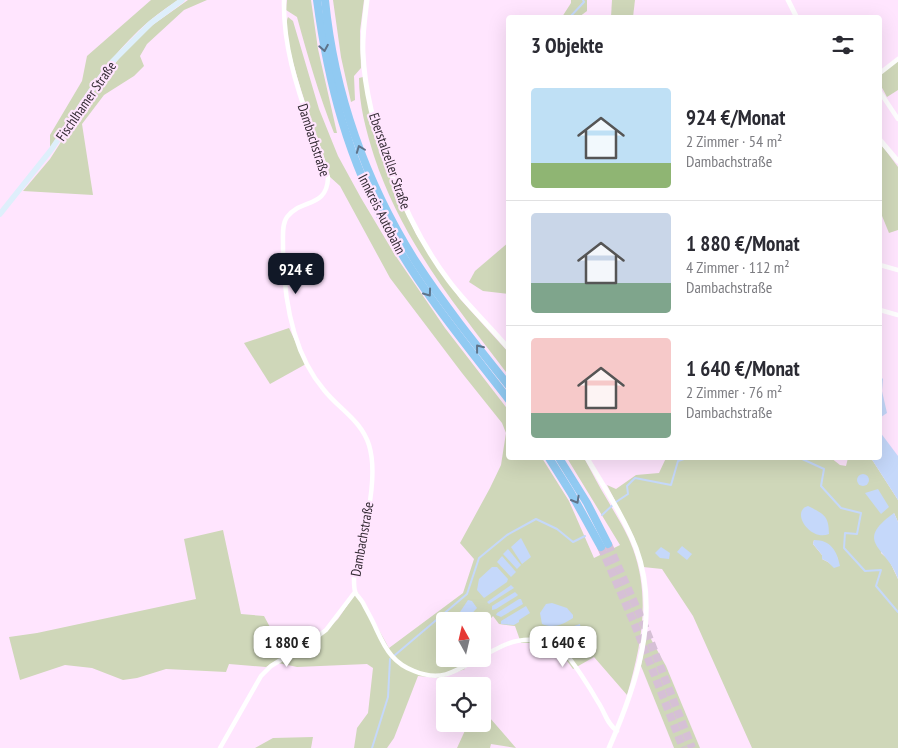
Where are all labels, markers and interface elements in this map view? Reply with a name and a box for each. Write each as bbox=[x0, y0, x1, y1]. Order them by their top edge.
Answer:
icon: filters bbox=[829, 31, 857, 59]
text: 3 Objekte bbox=[531, 32, 603, 59]
one-way arrow bbox=[318, 44, 328, 53]
street label: Fischlhamer Straße bbox=[52, 57, 120, 144]
street label: Dambachstraße bbox=[294, 101, 334, 179]
text: 924 €/Monat bbox=[686, 104, 785, 131]
icon: home bbox=[571, 108, 631, 168]
street label: Eberstalzeller Straße bbox=[365, 110, 415, 212]
text: 2 Zimmer · 54 m² bbox=[686, 131, 782, 151]
one-way arrow bbox=[356, 146, 366, 154]
text: Dambachstraße bbox=[686, 151, 772, 171]
street label: Innkreis Autobahn bbox=[354, 171, 410, 257]
text: 1 880 €/Monat bbox=[686, 230, 800, 257]
icon: home bbox=[571, 233, 631, 293]
pin: 924 € bbox=[261, 252, 331, 295]
text: 4 Zimmer · 112 m² bbox=[686, 257, 790, 277]
text: 924 € bbox=[279, 259, 313, 279]
text: Dambachstraße bbox=[686, 277, 772, 297]
one-way arrow bbox=[422, 287, 431, 297]
one-way arrow bbox=[476, 344, 485, 354]
text: 1 640 €/Monat bbox=[686, 355, 800, 382]
icon: home bbox=[571, 358, 631, 418]
text: 2 Zimmer · 76 m² bbox=[686, 382, 782, 402]
text: Dambachstraße bbox=[686, 402, 772, 422]
one-way arrow bbox=[569, 495, 579, 504]
street label: Dambachstraße bbox=[347, 500, 377, 578]
north arrow bbox=[436, 612, 491, 668]
map controls bbox=[436, 612, 491, 732]
pin: 1 880 € bbox=[241, 626, 333, 668]
pin: 1 640 € bbox=[517, 626, 609, 668]
text: 1 880 € bbox=[265, 632, 309, 652]
text: 1 640 € bbox=[541, 632, 585, 652]
button: locate bbox=[436, 677, 491, 732]

